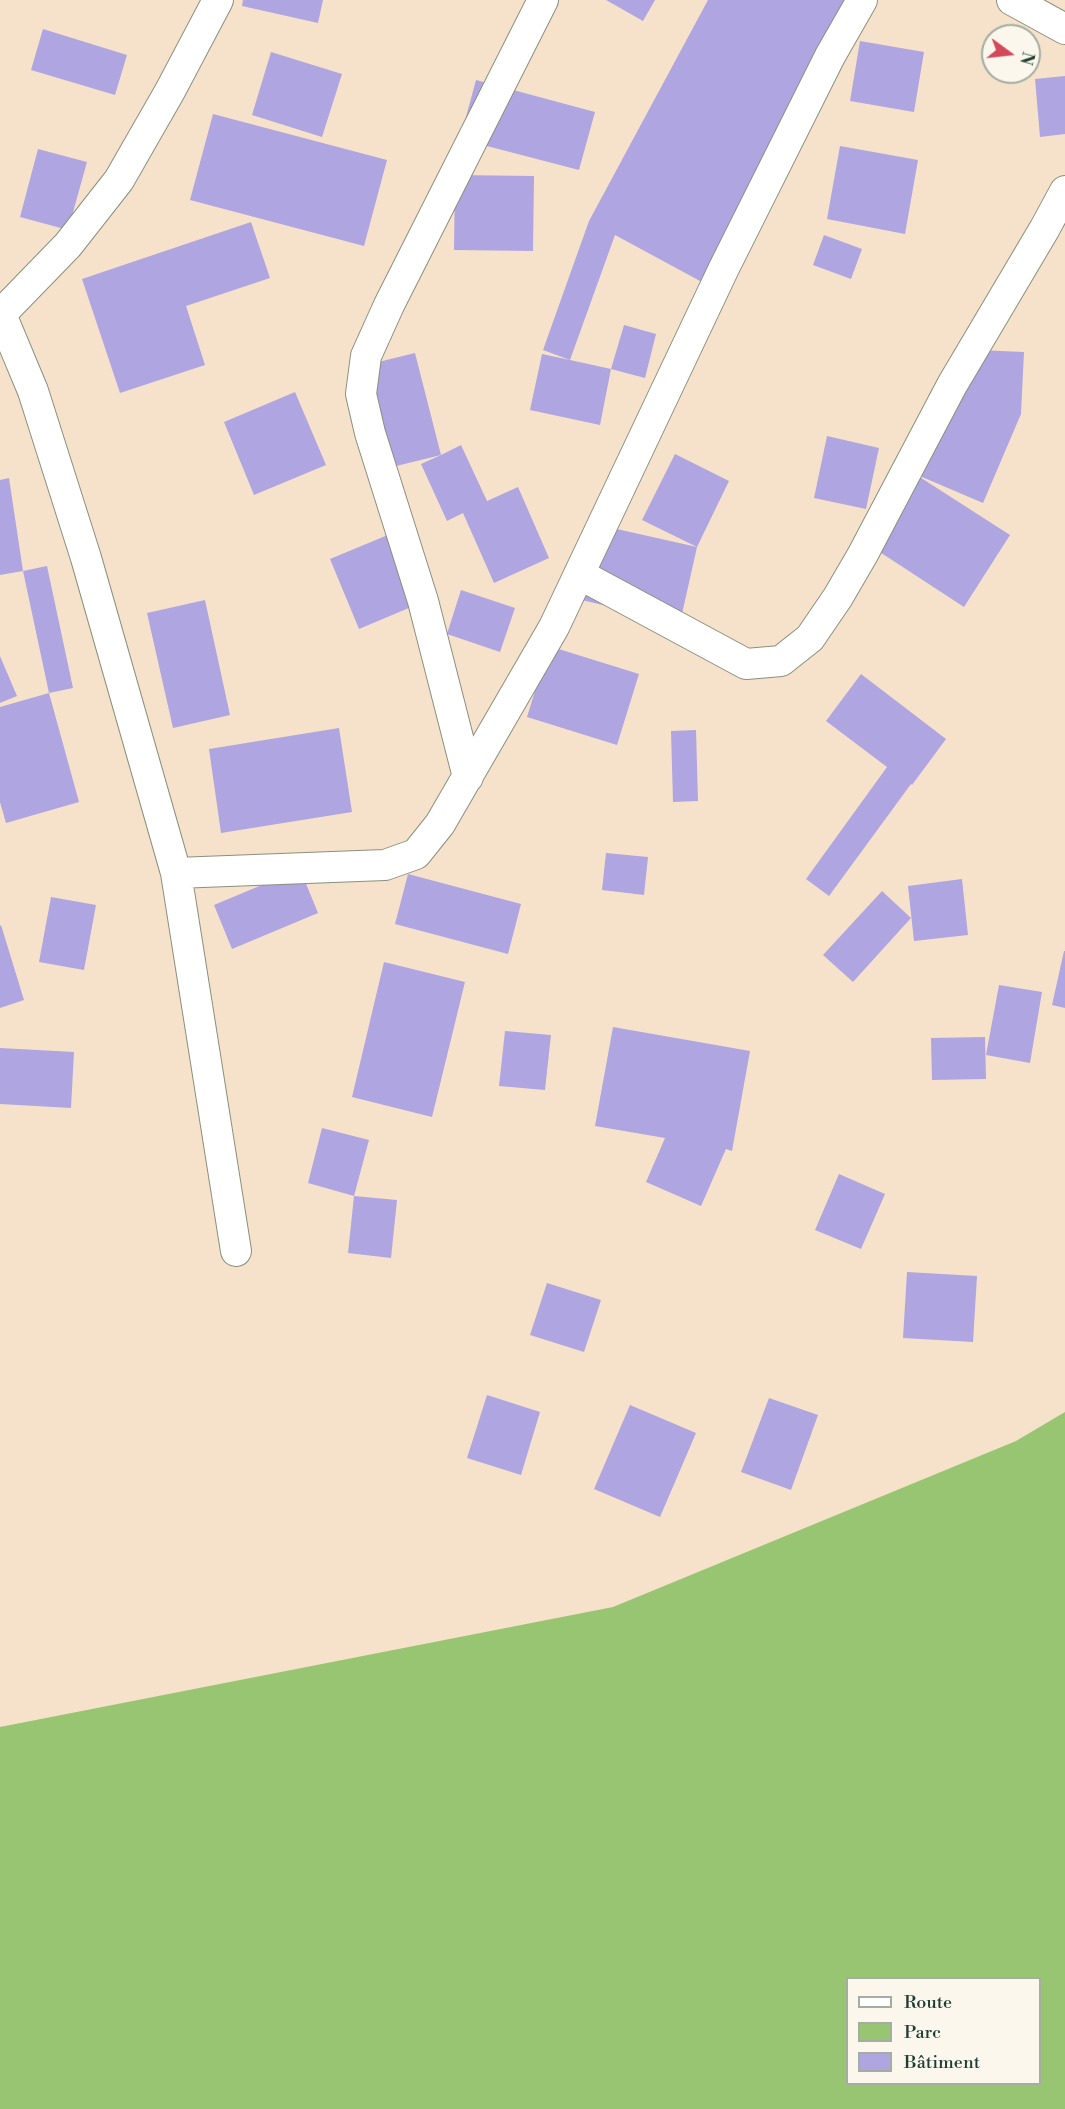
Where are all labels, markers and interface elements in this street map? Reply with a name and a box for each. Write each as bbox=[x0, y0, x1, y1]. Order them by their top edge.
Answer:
north arrow bbox=[981, 24, 1041, 84]
text: N bbox=[1015, 49, 1038, 67]
legend bbox=[846, 1977, 1041, 2085]
text: Route bbox=[904, 1991, 952, 2014]
text: Parc bbox=[904, 2021, 941, 2044]
text: Bâtiment bbox=[904, 2051, 980, 2074]

